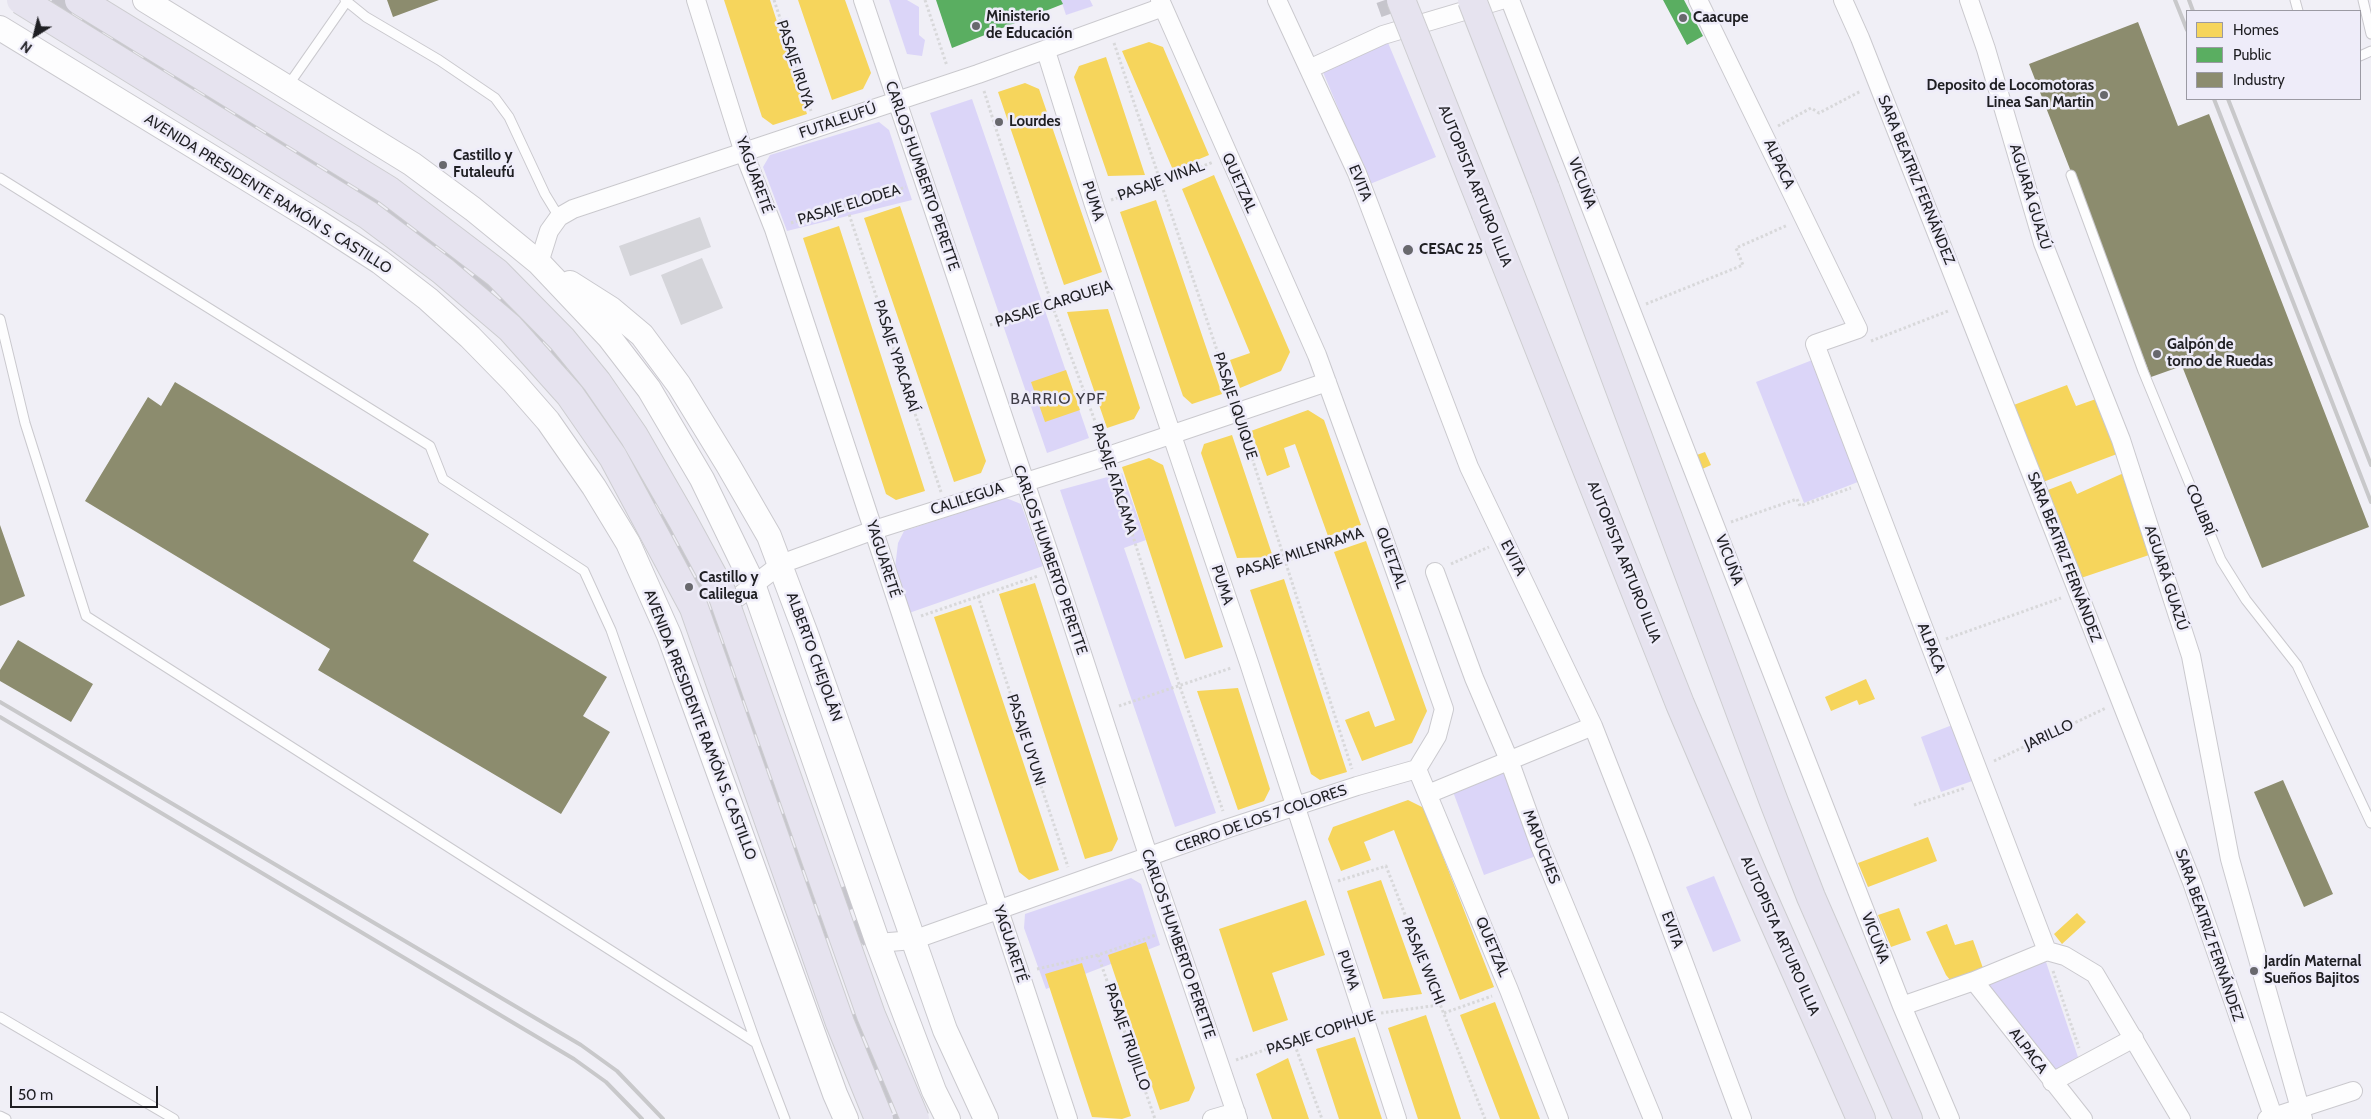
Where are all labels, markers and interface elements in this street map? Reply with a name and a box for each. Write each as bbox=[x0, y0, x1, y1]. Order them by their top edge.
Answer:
place label: Ministerio de Educación bbox=[986, 8, 1072, 43]
place label: Caacupe bbox=[1693, 9, 1748, 27]
north arrow bbox=[10, 10, 60, 60]
legend bbox=[2186, 10, 2361, 100]
marker: Caacupe bbox=[1677, 12, 1689, 24]
street label: PASAJE IRUYA bbox=[772, 18, 818, 110]
marker: Ministerio de Educación bbox=[970, 20, 982, 32]
text: Homes bbox=[2233, 21, 2279, 39]
text: N bbox=[17, 37, 35, 57]
text: Public bbox=[2233, 46, 2271, 64]
text: Industry bbox=[2233, 71, 2285, 89]
place label: Deposito de Locomotoras Linea San Martin bbox=[1927, 77, 2094, 112]
street label: CARLOS HUMBERTO PERETTE bbox=[881, 79, 963, 273]
marker: Deposito de Locomotoras Linea San Martin bbox=[2098, 89, 2110, 101]
street label: SARA BEATRIZ FERNÁNDEZ bbox=[1874, 93, 1958, 267]
street label: FUTALEUFÚ bbox=[797, 99, 879, 143]
street label: AUTOPISTA ARTURO ILLIA bbox=[1434, 102, 1516, 270]
street label: AVENIDA PRESIDENTE RAMÓN S. CASTILLO bbox=[141, 110, 395, 278]
place label: Lourdes bbox=[1009, 113, 1061, 131]
marker: Lourdes bbox=[993, 116, 1005, 128]
street label: YAGUARETÉ bbox=[732, 134, 776, 216]
street label: ALPACA bbox=[1760, 137, 1798, 191]
street label: AGUARÁ GUAZÚ bbox=[2005, 142, 2055, 252]
place label: Castillo y Futaleufú bbox=[453, 147, 515, 182]
street label: QUETZAL bbox=[1218, 150, 1260, 216]
street label: VICUÑA bbox=[1564, 155, 1600, 211]
street label: PASAJE VINAL bbox=[1115, 157, 1207, 205]
marker: Castillo y Futaleufú bbox=[437, 159, 449, 171]
street label: EVITA bbox=[1345, 162, 1375, 204]
street label: PUMA bbox=[1078, 179, 1108, 223]
street label: PASAJE ELODEA bbox=[796, 181, 902, 229]
place label: CESAC 25 bbox=[1419, 241, 1483, 259]
marker: CESAC 25 bbox=[1401, 243, 1415, 257]
street label: PASAJE CARQUEJA bbox=[993, 277, 1115, 331]
street label: PASAJE YPACARAÍ bbox=[869, 298, 923, 414]
place label: Galpón de torno de Ruedas bbox=[2167, 336, 2273, 371]
marker: Galpón de torno de Ruedas bbox=[2151, 348, 2163, 360]
street label: PASAJE IQUIQUE bbox=[1209, 350, 1261, 462]
district label: BARRIO YPF bbox=[1009, 389, 1107, 409]
street label: PASAJE ATACAMA bbox=[1088, 421, 1140, 537]
street label: CARLOS HUMBERTO PERETTE bbox=[1009, 463, 1091, 657]
street label: SARA BEATRIZ FERNÁNDEZ bbox=[2023, 469, 2105, 645]
street label: AUTOPISTA ARTURO ILLIA bbox=[1583, 478, 1665, 646]
street label: CALILEGUA bbox=[928, 479, 1006, 519]
street label: COLIBRÍ bbox=[2182, 482, 2218, 538]
street label: YAGUARETÉ bbox=[862, 518, 904, 600]
street label: AGUARÁ GUAZÚ bbox=[2140, 523, 2192, 633]
street label: PASAJE MILENRAMA bbox=[1234, 524, 1366, 582]
street label: QUETZAL bbox=[1372, 525, 1410, 591]
street label: VICUÑA bbox=[1711, 532, 1747, 588]
street label: EVITA bbox=[1496, 537, 1530, 579]
street label: PUMA bbox=[1207, 563, 1237, 607]
place label: Castillo y Calilegua bbox=[699, 569, 759, 604]
marker: Castillo y Calilegua bbox=[683, 581, 695, 593]
street label: AVENIDA PRESIDENTE RAMÓN S. CASTILLO bbox=[640, 587, 760, 863]
street label: ALBERTO CHEJOLÁN bbox=[782, 590, 846, 724]
street label: ALPACA bbox=[1913, 620, 1949, 676]
street label: PASAJE UYUNI bbox=[1003, 692, 1049, 788]
street label: JARILLO bbox=[2022, 716, 2076, 754]
street label: CERRO DE LOS 7 COLORES bbox=[1173, 781, 1349, 857]
street label: MAPUCHES bbox=[1519, 807, 1563, 887]
street label: CARLOS HUMBERTO PERETTE bbox=[1137, 847, 1219, 1041]
street label: SARA BEATRIZ FERNÁNDEZ bbox=[2171, 847, 2247, 1023]
street label: AUTOPISTA ARTURO ILLIA bbox=[1737, 853, 1823, 1019]
street label: YAGUARETÉ bbox=[989, 903, 1031, 985]
street label: EVITA bbox=[1657, 909, 1687, 951]
street label: VICUÑA bbox=[1857, 910, 1893, 966]
street label: QUETZAL bbox=[1471, 914, 1513, 980]
street label: PASAJE WICHI bbox=[1397, 915, 1449, 1007]
street label: PUMA bbox=[1333, 948, 1363, 992]
place label: Jardín Maternal Sueños Bajitos bbox=[2264, 953, 2361, 988]
marker: Jardín Maternal Sueños Bajitos bbox=[2248, 965, 2260, 977]
street label: PASAJE TRUJILLO bbox=[1100, 981, 1154, 1093]
street label: PASAJE COPIHUE bbox=[1264, 1007, 1378, 1059]
street label: ALPACA bbox=[2005, 1025, 2051, 1077]
scale bar bbox=[12, 1076, 160, 1108]
text: 50 m bbox=[18, 1086, 53, 1104]

